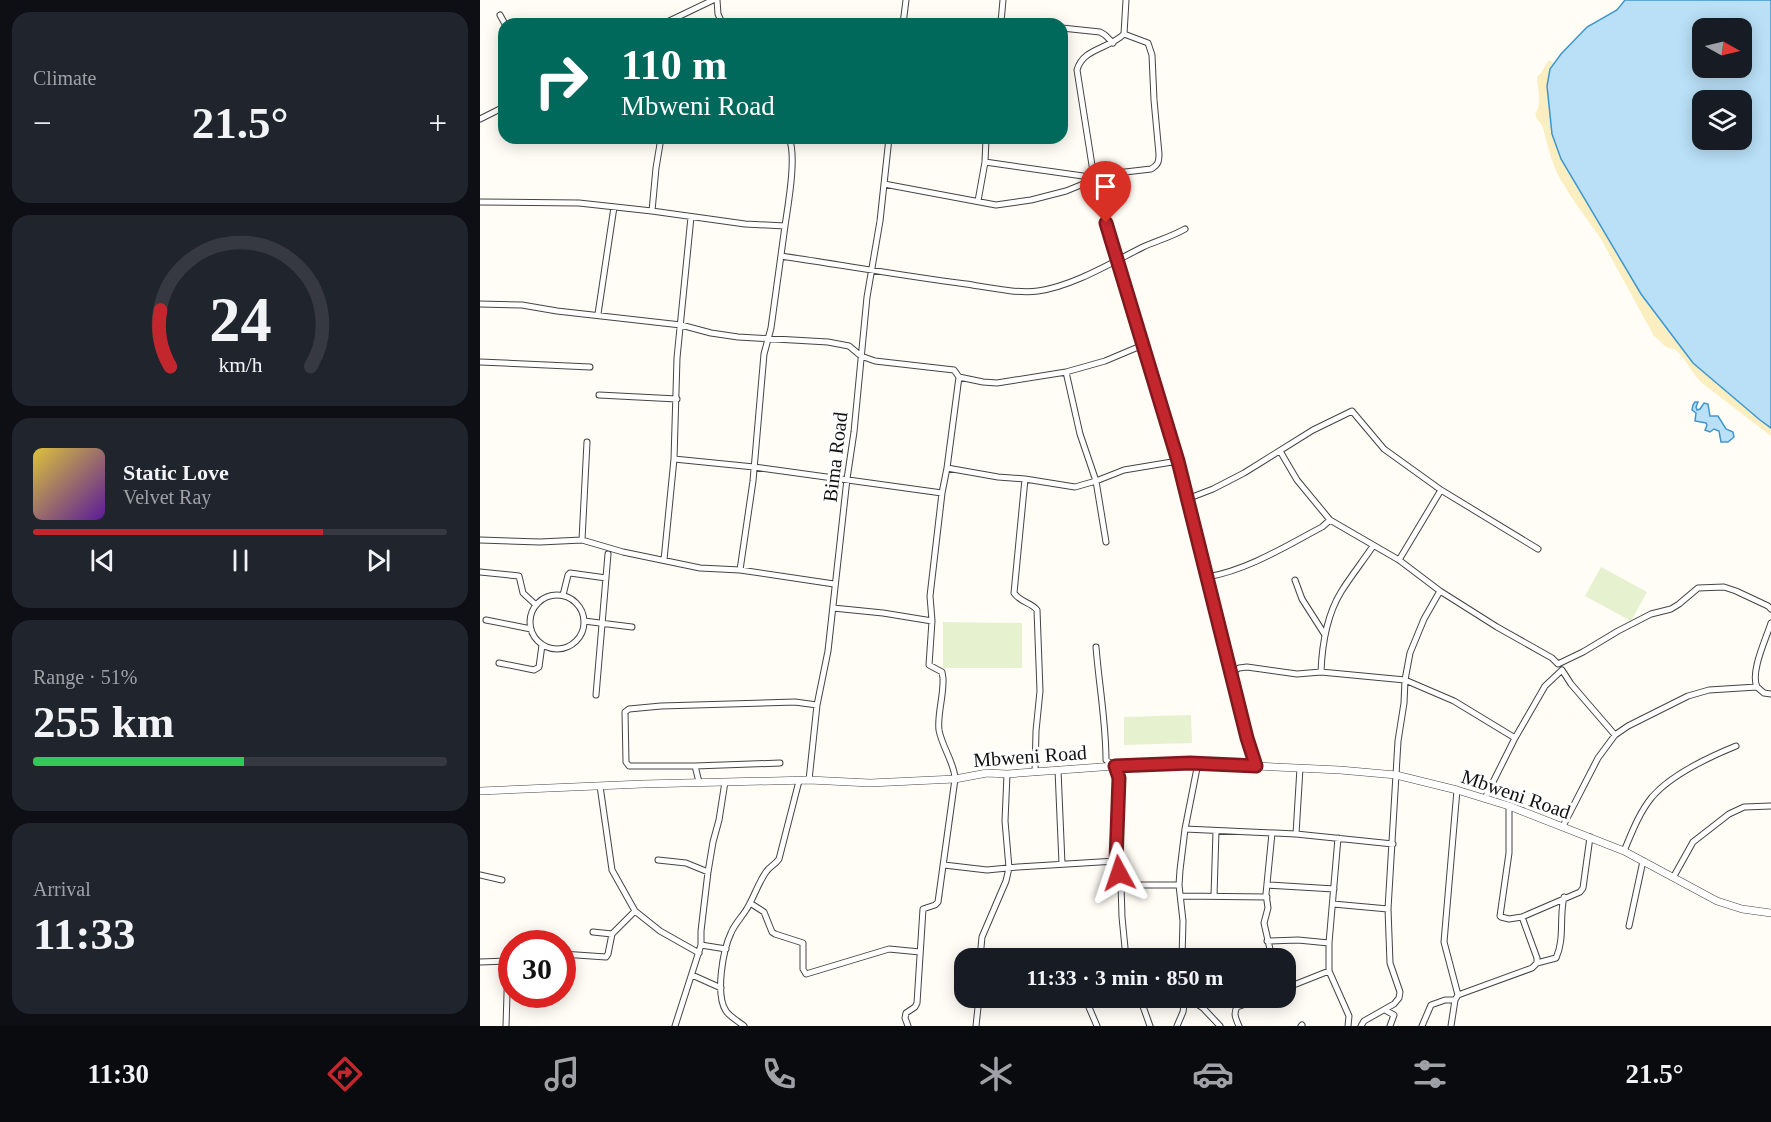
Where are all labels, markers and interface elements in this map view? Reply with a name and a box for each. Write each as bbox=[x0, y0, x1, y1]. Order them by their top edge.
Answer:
north arrow bbox=[1692, 18, 1752, 78]
map controls bbox=[1692, 18, 1752, 150]
icon: right bbox=[522, 42, 600, 120]
text: 110 m bbox=[621, 42, 727, 88]
text: Climate bbox=[33, 67, 96, 89]
button: layers bbox=[1692, 90, 1752, 150]
text: Mbweni Road bbox=[621, 91, 775, 121]
text: 21.5° bbox=[192, 98, 288, 148]
text: − bbox=[33, 105, 52, 141]
text: + bbox=[428, 105, 447, 141]
pin bbox=[1080, 161, 1131, 223]
icon: arrive bbox=[1089, 170, 1122, 203]
text: 24 bbox=[209, 285, 271, 354]
text: km/h bbox=[218, 354, 262, 378]
street label: Bima Road bbox=[819, 411, 851, 503]
text: Static Love bbox=[123, 460, 229, 485]
text: Velvet Ray bbox=[123, 486, 211, 508]
icon: previous bbox=[86, 544, 119, 577]
icon: pause bbox=[224, 544, 257, 577]
icon: next bbox=[362, 544, 395, 577]
text: Range · 51% bbox=[33, 666, 137, 688]
text: 255 km bbox=[33, 697, 174, 747]
street label: Mbweni Road bbox=[972, 741, 1088, 771]
street label: Mbweni Road bbox=[1459, 765, 1573, 823]
position arrow bbox=[1087, 841, 1151, 905]
text: Arrival bbox=[33, 878, 91, 900]
text: 11:33 bbox=[33, 909, 136, 959]
speed limit sign: 30 bbox=[498, 930, 576, 1008]
text: 11:33 · 3 min · 850 m bbox=[1027, 965, 1223, 990]
icon: directions bbox=[324, 1053, 366, 1095]
icon: music bbox=[541, 1053, 583, 1095]
icon: phone bbox=[758, 1053, 800, 1095]
icon: climate bbox=[975, 1053, 1017, 1095]
icon: car bbox=[1192, 1053, 1234, 1095]
icon: filters bbox=[1409, 1053, 1451, 1095]
text: 11:30 bbox=[87, 1059, 149, 1089]
text: 21.5° bbox=[1625, 1059, 1683, 1089]

